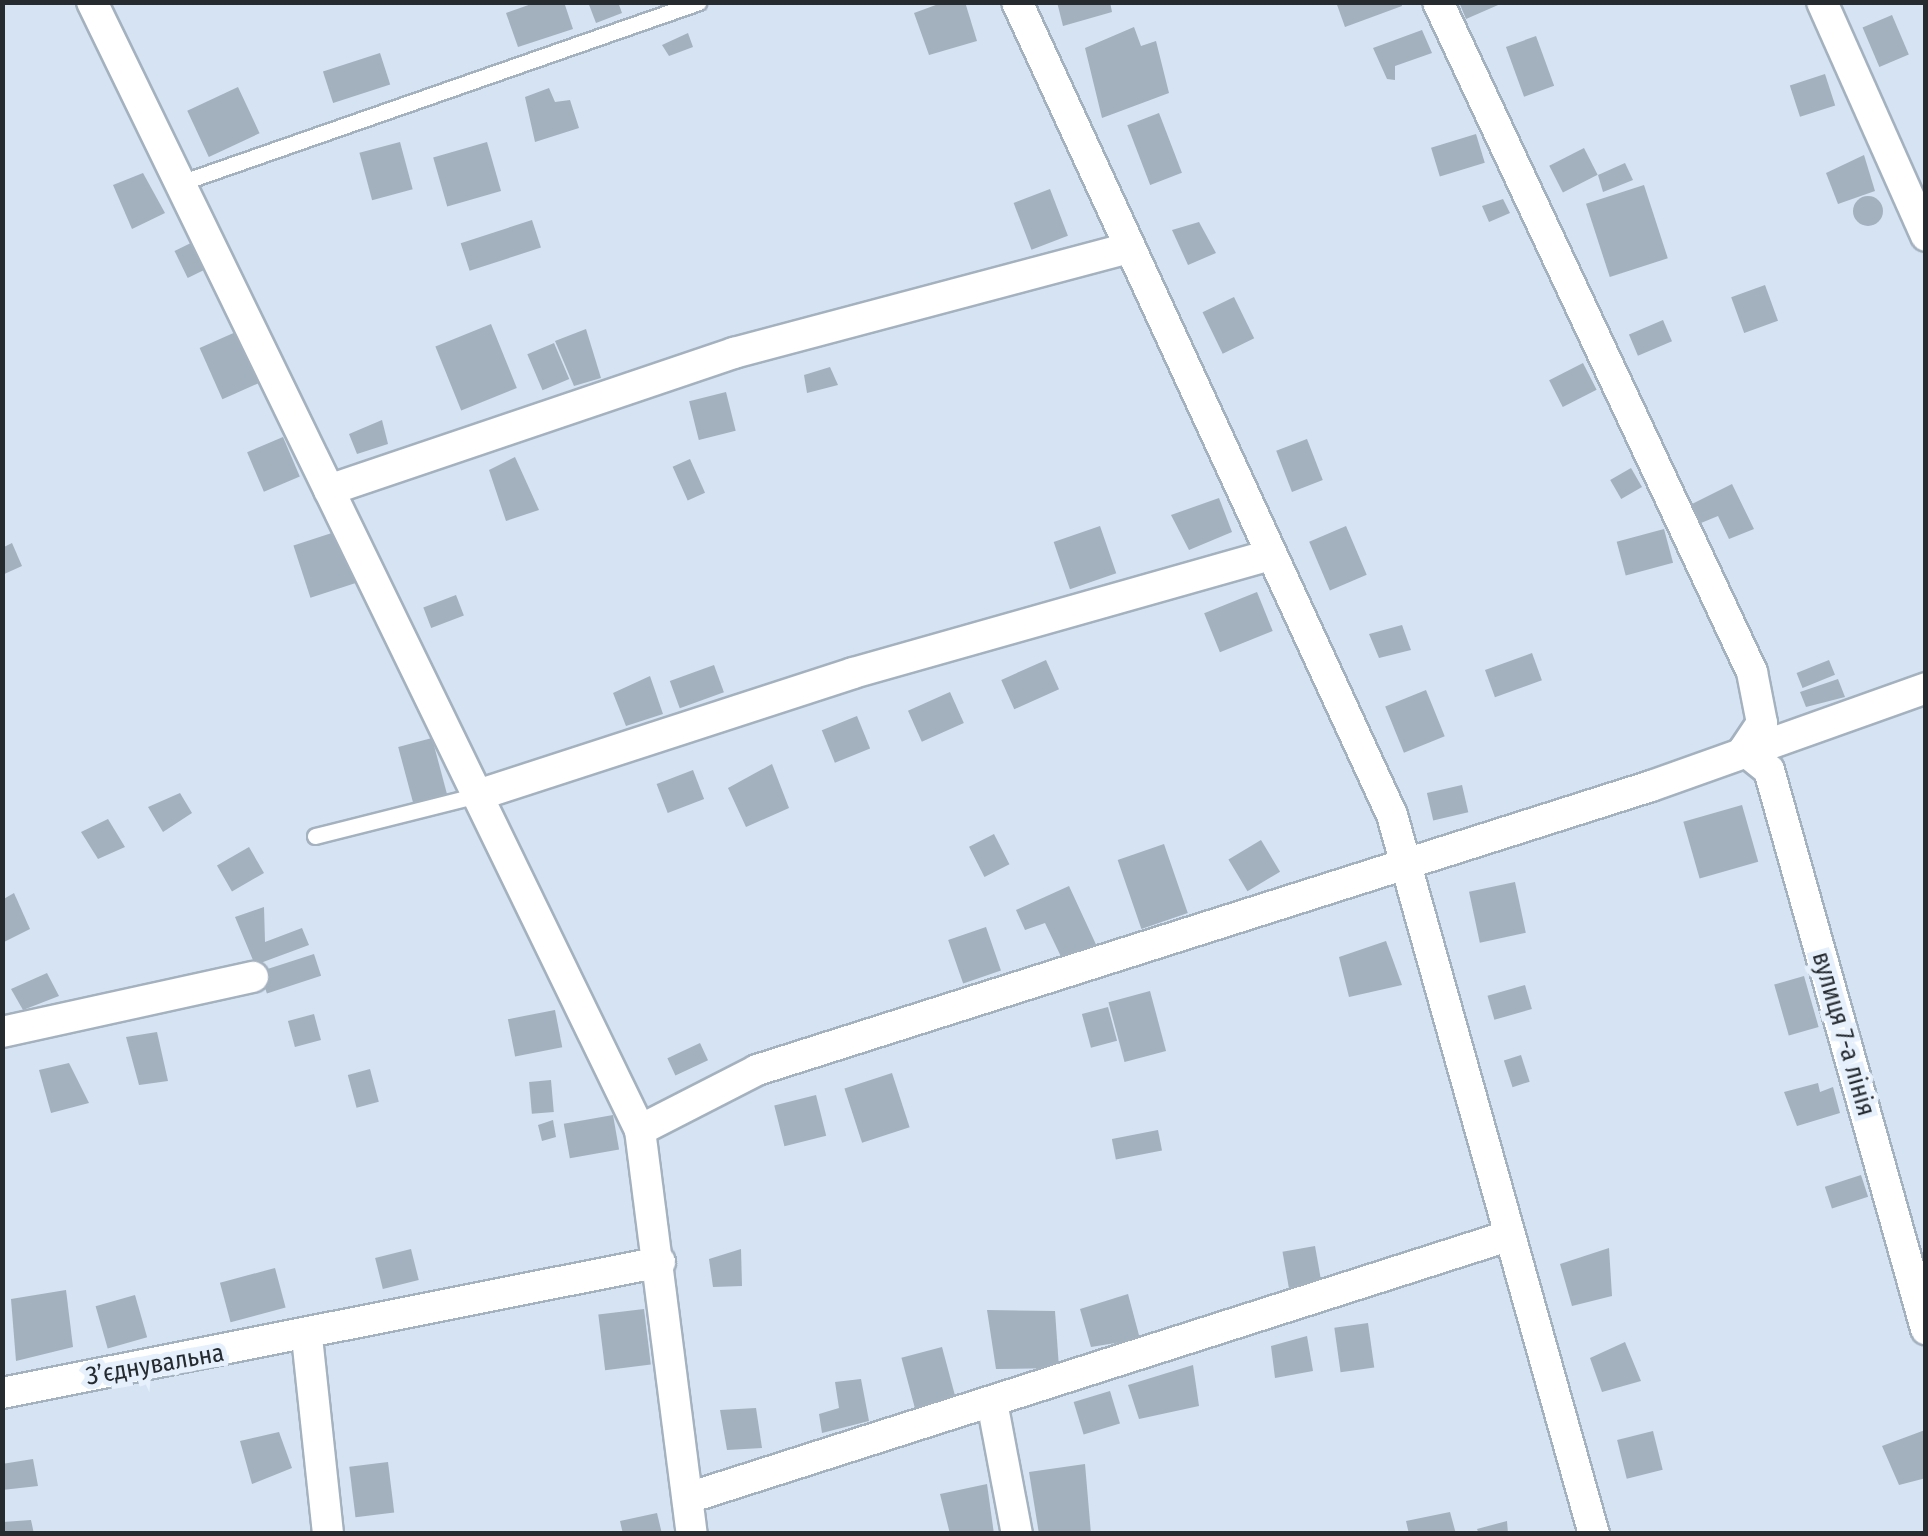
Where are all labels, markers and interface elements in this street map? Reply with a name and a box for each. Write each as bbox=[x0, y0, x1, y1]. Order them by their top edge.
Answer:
street label: вулиця 7-а лінія bbox=[1805, 949, 1881, 1119]
street label: Зʼєднувальна bbox=[84, 1338, 226, 1392]

